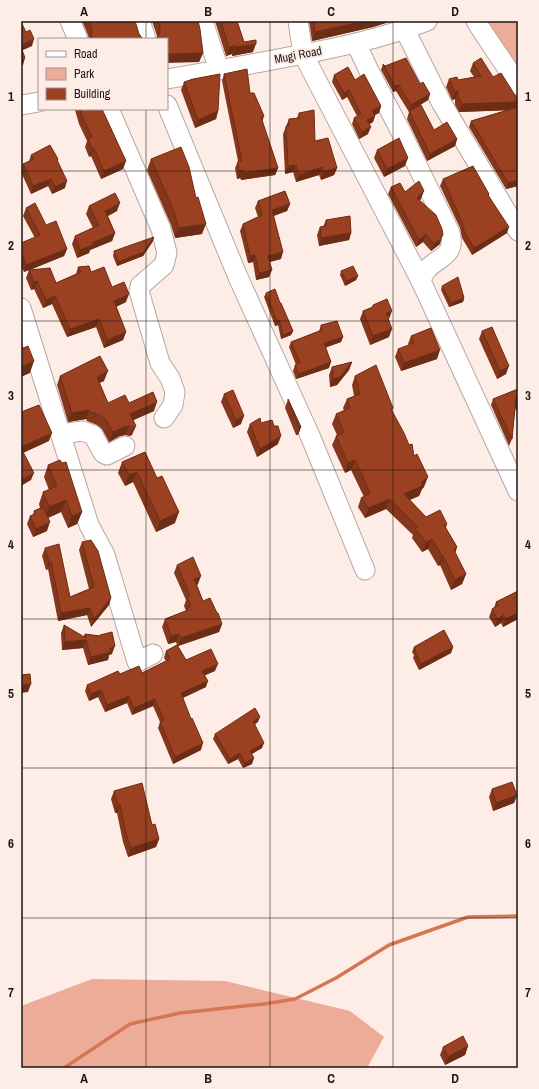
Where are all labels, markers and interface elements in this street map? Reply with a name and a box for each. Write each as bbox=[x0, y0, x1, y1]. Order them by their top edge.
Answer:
text: A bbox=[80, 3, 88, 20]
text: B bbox=[204, 3, 212, 20]
text: C bbox=[327, 3, 335, 20]
text: D bbox=[451, 3, 459, 20]
legend bbox=[38, 38, 168, 110]
street label: Mugi Road bbox=[273, 43, 323, 67]
text: Road bbox=[74, 46, 98, 62]
text: Park bbox=[74, 66, 94, 82]
text: Building bbox=[74, 86, 111, 102]
text: 1 bbox=[8, 88, 14, 105]
text: 1 bbox=[525, 88, 531, 105]
text: 2 bbox=[8, 237, 14, 254]
text: 2 bbox=[525, 237, 531, 254]
text: 3 bbox=[8, 387, 14, 404]
text: 3 bbox=[525, 387, 531, 404]
text: 4 bbox=[8, 536, 14, 553]
text: 4 bbox=[525, 536, 531, 553]
text: 5 bbox=[8, 685, 14, 702]
text: 5 bbox=[525, 685, 531, 702]
text: 6 bbox=[8, 835, 14, 852]
text: 6 bbox=[525, 835, 531, 852]
text: 7 bbox=[8, 984, 14, 1001]
text: 7 bbox=[525, 984, 531, 1001]
text: A bbox=[80, 1070, 88, 1087]
text: B bbox=[204, 1070, 212, 1087]
text: C bbox=[327, 1070, 335, 1087]
text: D bbox=[451, 1070, 459, 1087]

